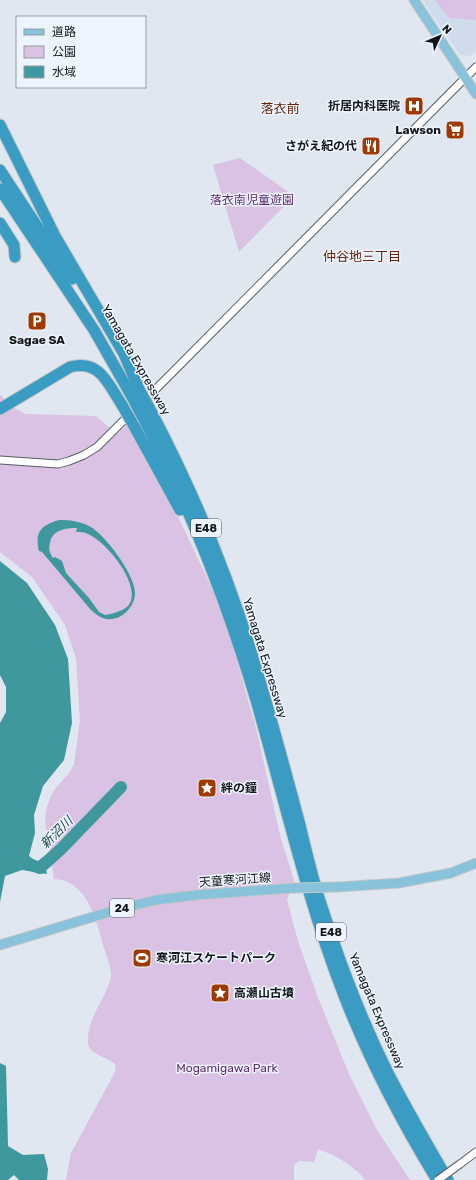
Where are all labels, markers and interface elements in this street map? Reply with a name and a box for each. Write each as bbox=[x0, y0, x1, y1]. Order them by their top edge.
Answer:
legend bbox=[16, 16, 146, 88]
north arrow bbox=[420, 16, 460, 56]
text: N bbox=[439, 22, 454, 37]
text: 道路 bbox=[52, 25, 76, 39]
text: 公園 bbox=[52, 45, 76, 59]
text: 水域 bbox=[52, 65, 76, 79]
hospital icon: 折居内科医院 bbox=[403, 95, 425, 117]
place label: 折居内科医院 bbox=[328, 99, 400, 113]
district label: 落衣前 bbox=[260, 101, 300, 116]
supermarket icon: Lawson bbox=[444, 119, 466, 141]
place label: Lawson bbox=[395, 123, 441, 137]
restaurant icon: さがえ紀の代 bbox=[360, 135, 382, 157]
place label: さがえ紀の代 bbox=[285, 139, 357, 153]
park label: 落衣南児童遊園 bbox=[210, 193, 294, 207]
district label: 仲谷地三丁目 bbox=[323, 249, 401, 264]
street label: Yamagata Expressway bbox=[99, 302, 174, 418]
parking icon: Sagae SA bbox=[26, 310, 48, 332]
place label: Sagae SA bbox=[9, 333, 65, 347]
road number: E48 bbox=[191, 519, 221, 537]
street label: Yamagata Expressway bbox=[240, 596, 290, 720]
place icon: 絆の鐘 bbox=[196, 777, 218, 799]
place label: 絆の鐘 bbox=[221, 781, 257, 795]
water label: 新沼川 bbox=[37, 812, 77, 851]
street label: 天童寒河江線 bbox=[199, 871, 271, 889]
road number: 24 bbox=[110, 899, 134, 917]
road number: E48 bbox=[316, 923, 346, 941]
sports icon: 寒河江スケートパーク bbox=[131, 947, 153, 969]
place label: 寒河江スケートパーク bbox=[156, 951, 276, 965]
street label: Yamagata Expressway bbox=[346, 951, 408, 1072]
place icon: 高瀬山古墳 bbox=[209, 982, 231, 1004]
place label: 高瀬山古墳 bbox=[234, 986, 294, 1000]
park label: Mogamigawa Park bbox=[176, 1061, 279, 1075]

